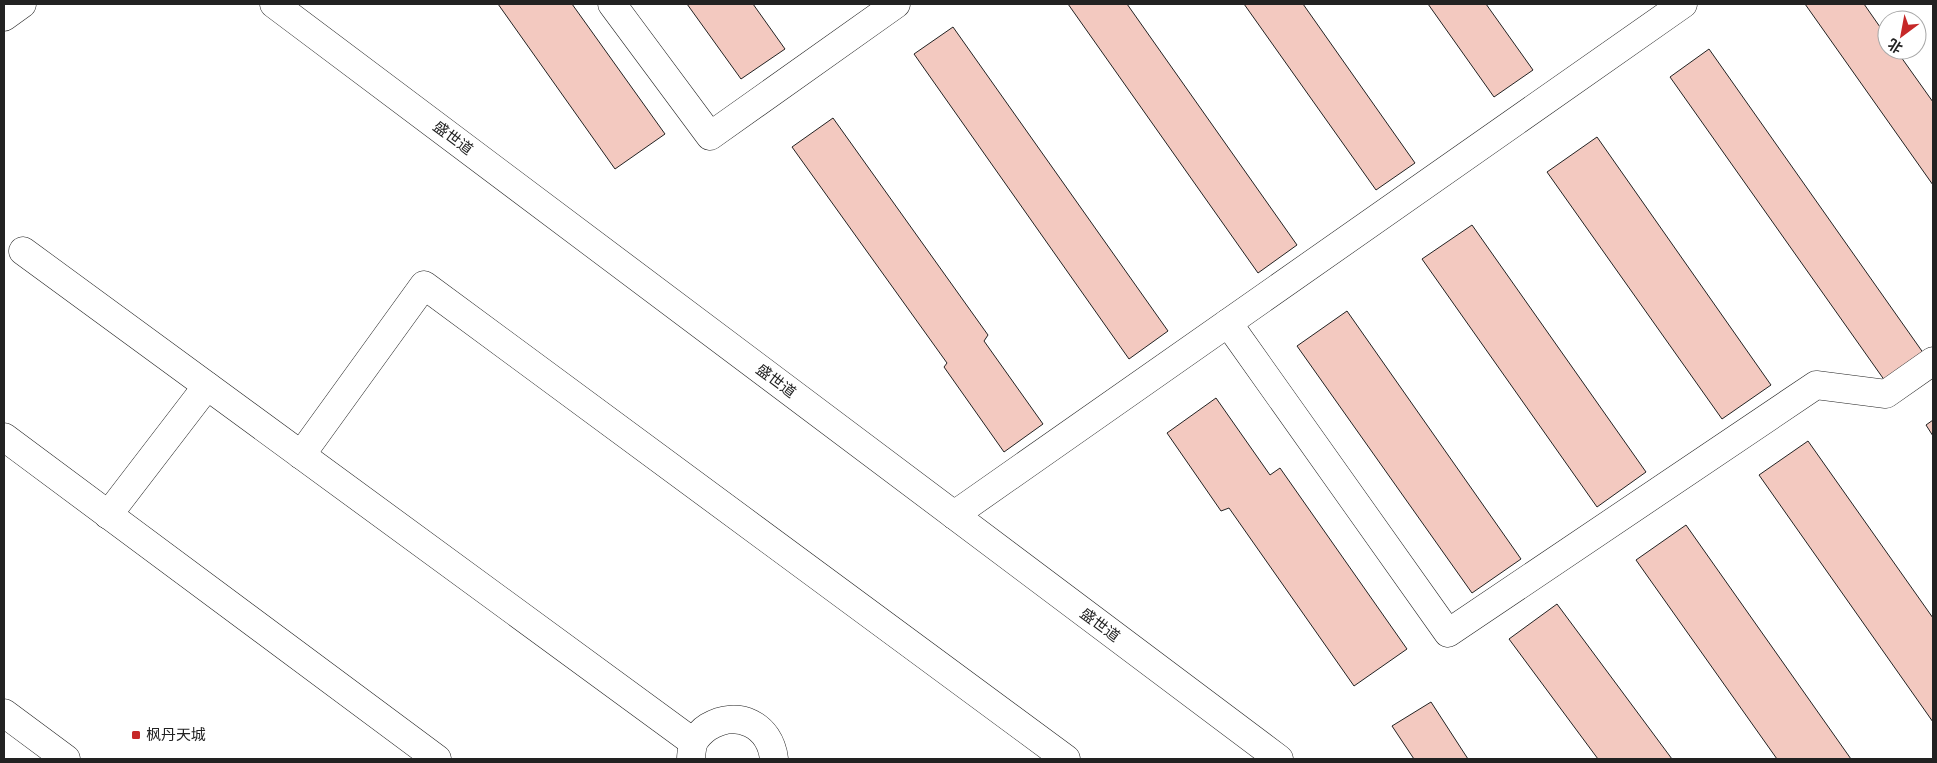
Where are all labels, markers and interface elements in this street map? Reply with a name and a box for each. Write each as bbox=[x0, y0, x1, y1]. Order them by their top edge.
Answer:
north arrow bbox=[1877, 10, 1927, 60]
text: 北 bbox=[1885, 36, 1905, 57]
street label: 盛世道 bbox=[430, 117, 476, 158]
street label: 盛世道 bbox=[753, 360, 799, 401]
street label: 盛世道 bbox=[1077, 604, 1123, 645]
place label: 枫丹天城 bbox=[146, 726, 206, 743]
marker: 枫丹天城 bbox=[130, 729, 142, 741]

